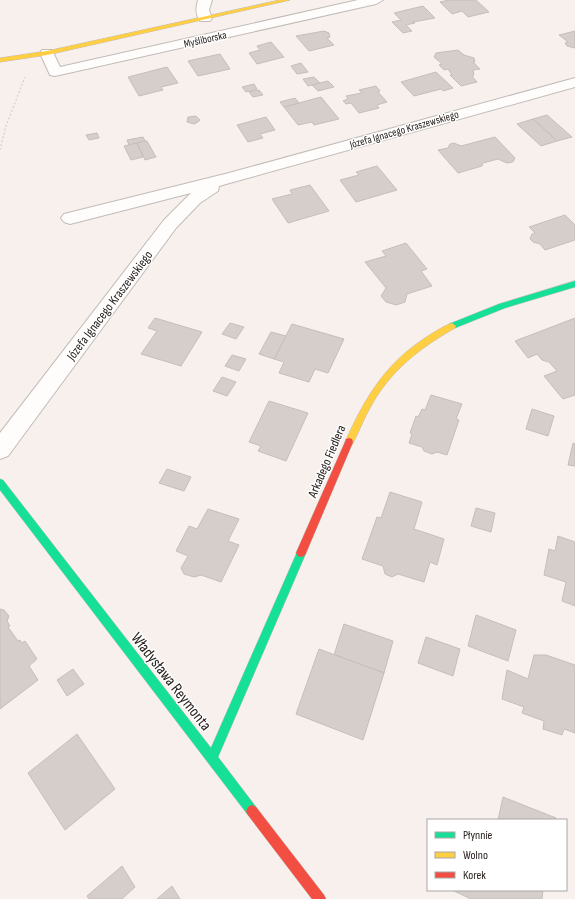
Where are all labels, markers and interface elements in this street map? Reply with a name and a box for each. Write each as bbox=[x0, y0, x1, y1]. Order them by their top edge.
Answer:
street label: Myśliborska bbox=[182, 28, 228, 51]
street label: Józefa Ignacego Kraszewskiego bbox=[347, 108, 461, 152]
street label: Józefa Ignacego Kraszewskiego bbox=[63, 248, 156, 364]
street label: Arkadego Fiedlera bbox=[304, 423, 349, 501]
street label: Władysława Reymonta bbox=[127, 629, 215, 735]
legend bbox=[427, 819, 567, 891]
text: Płynnie bbox=[463, 828, 493, 843]
text: Wolno bbox=[463, 848, 488, 863]
text: Korek bbox=[463, 868, 486, 883]

